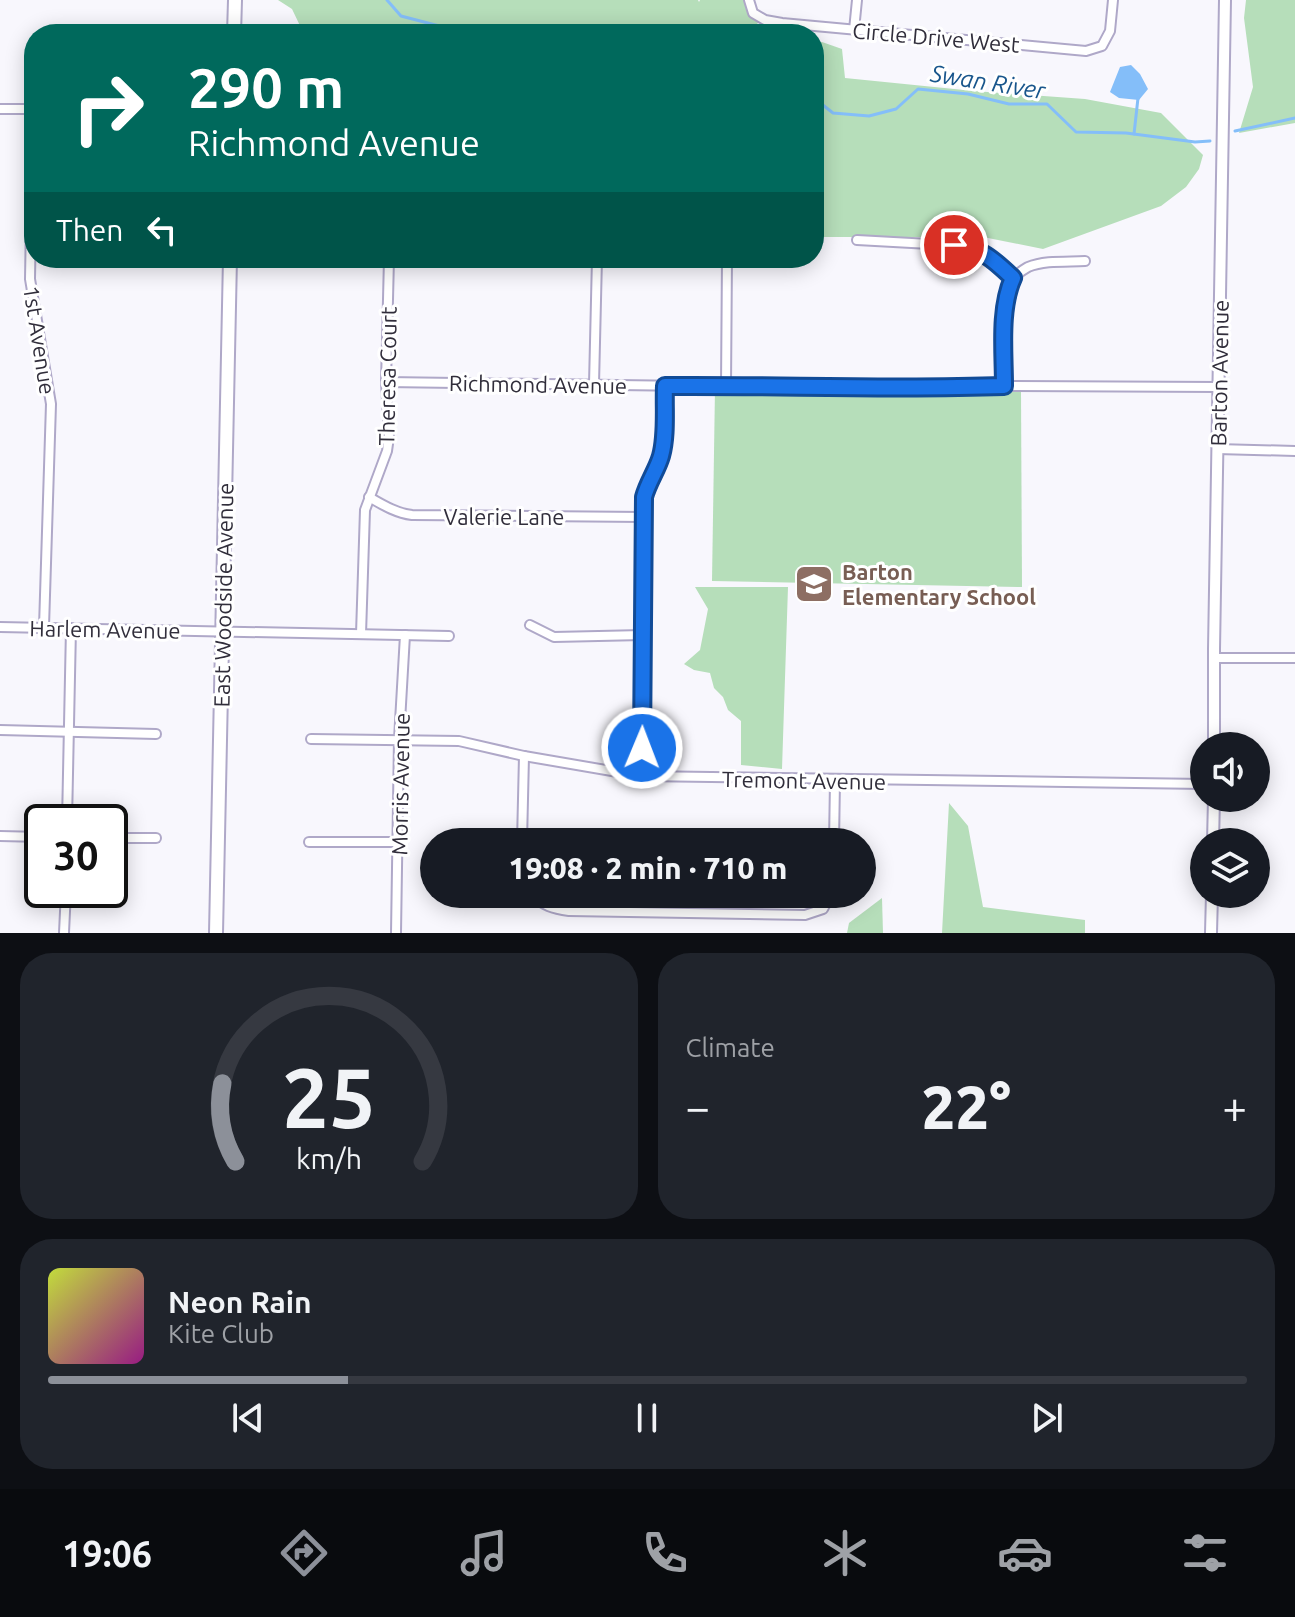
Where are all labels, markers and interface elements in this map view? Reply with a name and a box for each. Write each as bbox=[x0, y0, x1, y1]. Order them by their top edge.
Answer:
street label: Circle Drive West bbox=[851, 17, 1021, 57]
icon: right bbox=[56, 56, 160, 160]
text: 290 m bbox=[188, 56, 344, 119]
water label: Swan River bbox=[928, 59, 1048, 104]
text: Richmond Avenue bbox=[188, 122, 480, 163]
icon: left bbox=[140, 208, 184, 252]
pin bbox=[920, 211, 988, 279]
text: Then bbox=[56, 213, 124, 247]
icon: arrive bbox=[932, 223, 976, 267]
street label: 1st Avenue bbox=[19, 284, 61, 396]
street label: Barton Avenue bbox=[1205, 299, 1233, 447]
street label: Theresa Court bbox=[373, 306, 401, 446]
street label: Richmond Avenue bbox=[449, 370, 627, 398]
street label: East Woodside Avenue bbox=[209, 483, 237, 707]
street label: Valerie Lane bbox=[444, 504, 564, 529]
place label: Barton Elementary School bbox=[842, 559, 1036, 609]
school or university icon: Barton Elementary School bbox=[793, 563, 835, 605]
street label: Harlem Avenue bbox=[29, 615, 181, 643]
position arrow bbox=[600, 706, 684, 790]
street label: Morris Avenue bbox=[386, 712, 414, 856]
map controls bbox=[1190, 732, 1270, 908]
button: sound bbox=[1190, 732, 1270, 812]
street label: Tremont Avenue bbox=[722, 766, 886, 794]
speed limit sign: 30 bbox=[24, 804, 128, 908]
button: layers bbox=[1190, 828, 1270, 908]
text: 19:08 · 2 min · 710 m bbox=[509, 851, 787, 885]
text: Climate bbox=[686, 1033, 775, 1062]
text: 25 bbox=[282, 1050, 376, 1144]
text: 22° bbox=[922, 1073, 1011, 1140]
text: − bbox=[686, 1082, 710, 1131]
text: + bbox=[1222, 1082, 1247, 1131]
text: km/h bbox=[296, 1142, 362, 1174]
text: Neon Rain bbox=[168, 1285, 312, 1319]
text: Kite Club bbox=[168, 1319, 274, 1348]
icon: previous bbox=[226, 1396, 270, 1440]
icon: pause bbox=[625, 1396, 669, 1440]
icon: next bbox=[1025, 1396, 1069, 1440]
icon: directions bbox=[276, 1525, 332, 1581]
icon: music bbox=[456, 1525, 512, 1581]
icon: phone bbox=[637, 1525, 693, 1581]
icon: climate bbox=[817, 1525, 873, 1581]
icon: car bbox=[997, 1525, 1053, 1581]
icon: filters bbox=[1177, 1525, 1233, 1581]
text: 19:06 bbox=[62, 1533, 152, 1574]

